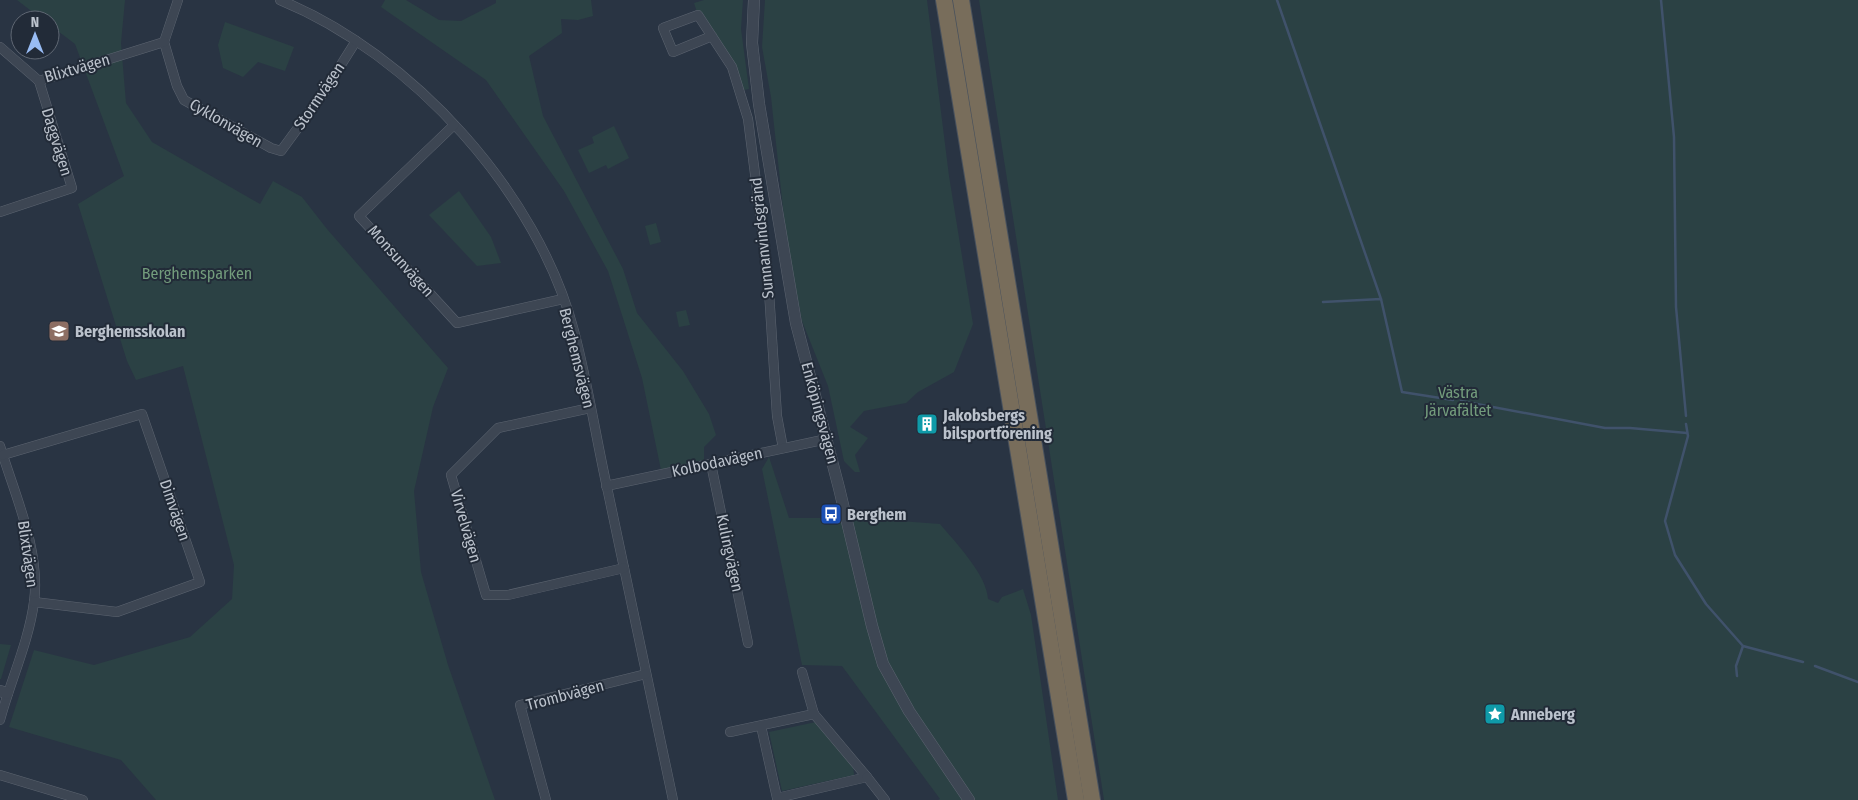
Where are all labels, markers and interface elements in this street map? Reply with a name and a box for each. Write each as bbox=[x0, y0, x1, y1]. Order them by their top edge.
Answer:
north arrow bbox=[10, 10, 60, 60]
text: N bbox=[31, 14, 39, 31]
street label: Blixtvägen bbox=[42, 50, 112, 86]
street label: Stormvägen bbox=[290, 59, 348, 133]
street label: Cyklonvägen bbox=[186, 95, 266, 151]
street label: Daggvägen bbox=[38, 106, 76, 178]
street label: Sunnanvindsgränd bbox=[746, 176, 778, 300]
street label: Monsunvägen bbox=[364, 221, 438, 301]
park label: Berghemsparken bbox=[142, 264, 252, 283]
street label: Berghemsvägen bbox=[555, 306, 599, 410]
school or university icon: Berghemsskolan bbox=[47, 319, 71, 343]
place label: Berghemsskolan bbox=[75, 322, 185, 341]
street label: Enköpingsvägen bbox=[797, 360, 843, 466]
park label: Västra Järvafältet bbox=[1424, 383, 1492, 420]
place label: Jakobsbergs bilsportförening bbox=[942, 406, 1052, 443]
building icon: Jakobsbergs bilsportförening bbox=[915, 412, 939, 436]
street label: Kolbodavägen bbox=[670, 443, 764, 481]
street label: Dimvägen bbox=[156, 477, 194, 543]
street label: Virvelvägen bbox=[447, 487, 485, 565]
bus stop icon: Berghem bbox=[819, 502, 843, 526]
place label: Berghem bbox=[847, 505, 906, 524]
street label: Kulingvägen bbox=[712, 512, 748, 594]
street label: Blixtvägen bbox=[14, 519, 42, 589]
street label: Trombvägen bbox=[524, 676, 606, 714]
place icon: Anneberg bbox=[1483, 702, 1507, 726]
place label: Anneberg bbox=[1510, 705, 1575, 724]

